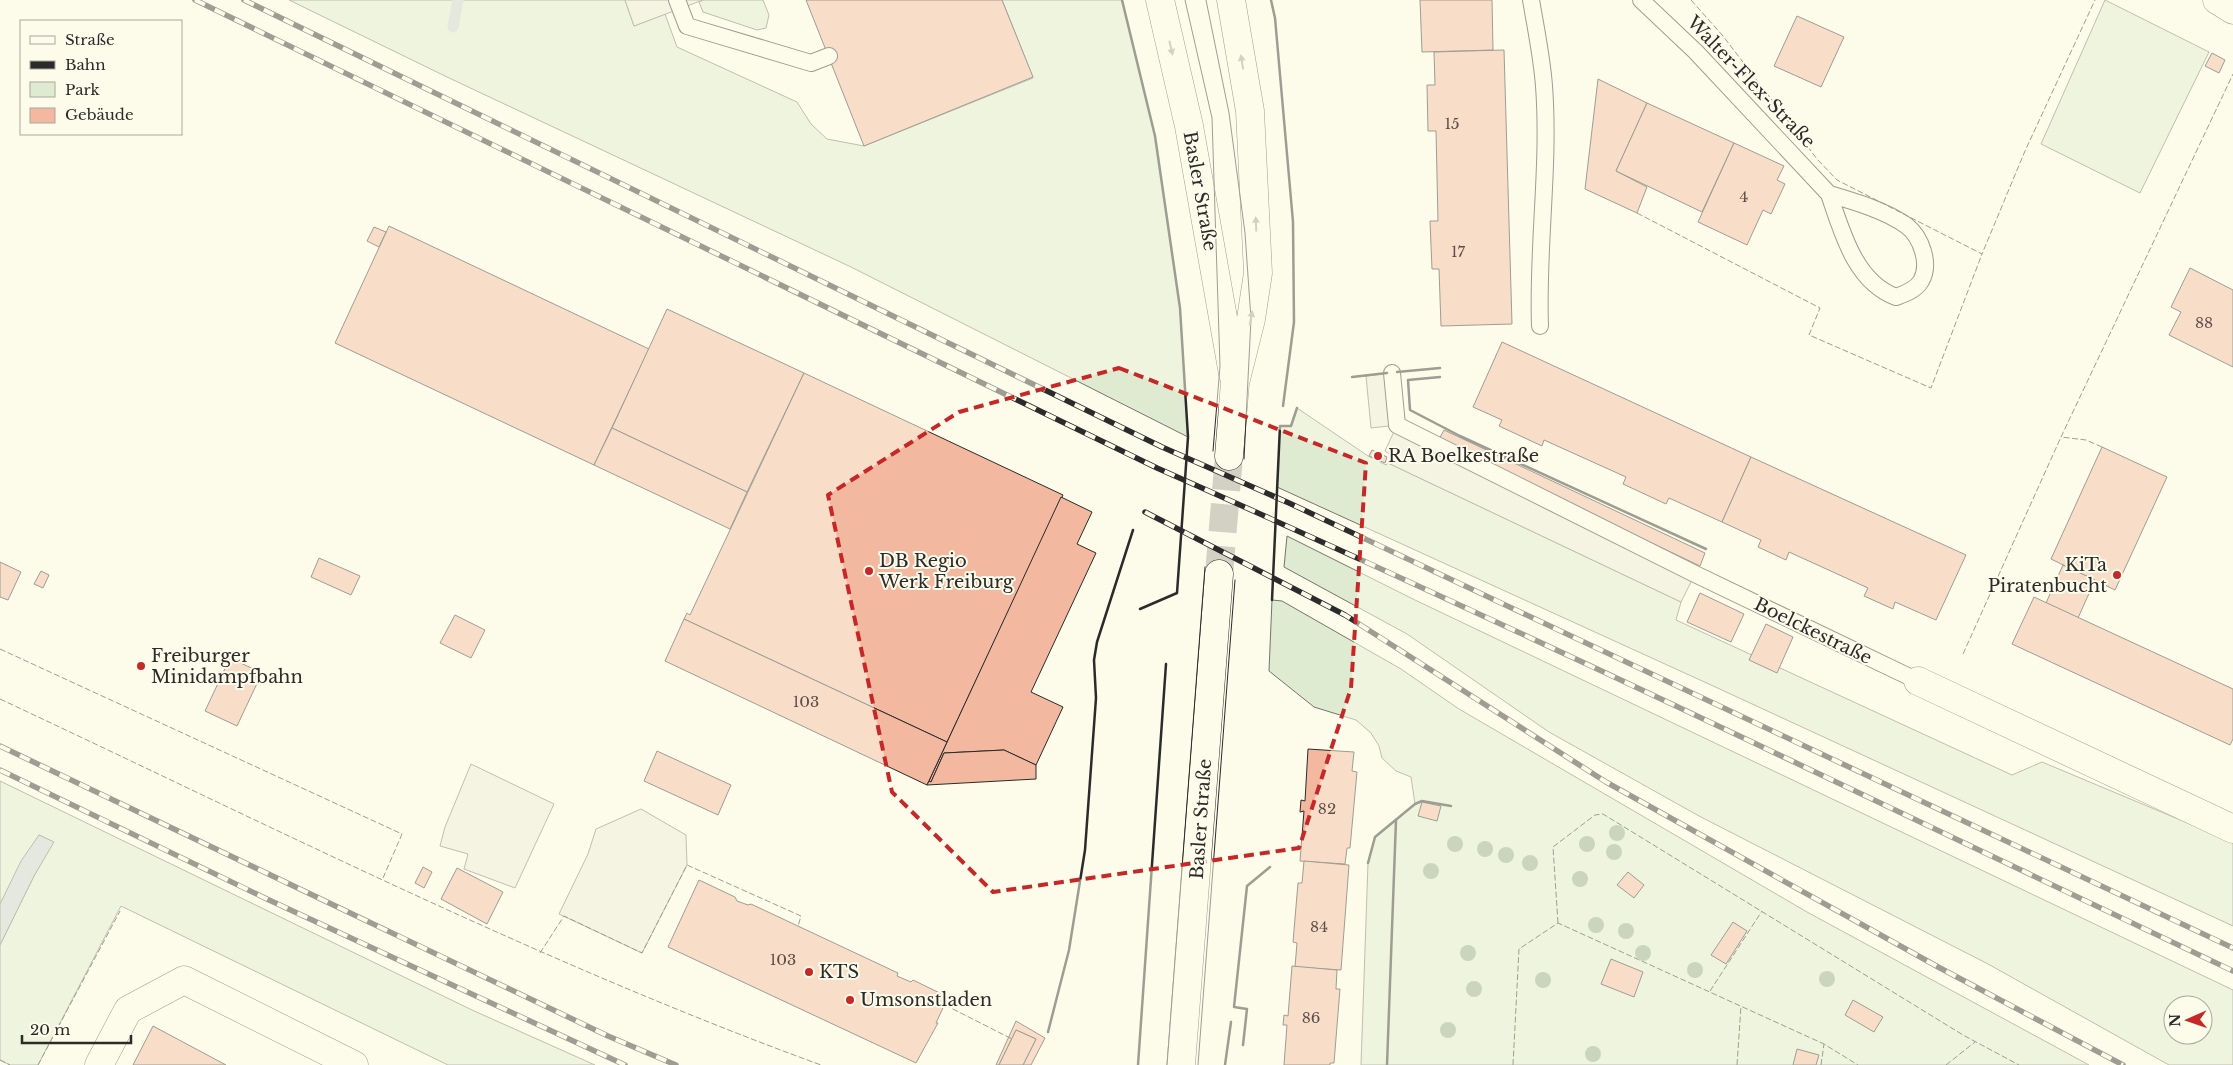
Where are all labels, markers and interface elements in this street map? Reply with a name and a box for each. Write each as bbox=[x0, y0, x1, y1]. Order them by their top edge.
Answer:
street label: Walter-Flex-Straße bbox=[1682, 11, 1820, 153]
legend bbox=[20, 20, 182, 135]
text: Straße bbox=[65, 30, 115, 49]
one-way arrow bbox=[1167, 40, 1175, 55]
one-way arrow bbox=[1238, 54, 1246, 70]
text: Bahn bbox=[65, 55, 105, 74]
text: Park bbox=[65, 80, 101, 99]
text: Gebäude bbox=[65, 105, 134, 124]
house number: 15 bbox=[1444, 114, 1460, 133]
street label: Basler Straße bbox=[1179, 130, 1221, 252]
house number: 4 bbox=[1740, 187, 1748, 206]
one-way arrow bbox=[1251, 216, 1259, 232]
house number: 17 bbox=[1451, 242, 1466, 261]
one-way arrow bbox=[1247, 310, 1255, 326]
house number: 88 bbox=[2195, 313, 2213, 332]
place label: RA Boelkestraße bbox=[1388, 445, 1539, 467]
marker: RA Boelkestraße bbox=[1372, 450, 1384, 462]
place label: DB Regio Werk Freiburg bbox=[878, 550, 1014, 593]
place label: KiTa Piratenbucht bbox=[1988, 554, 2107, 597]
marker: DB Regio Werk Freiburg bbox=[863, 565, 875, 577]
marker: KiTa Piratenbucht bbox=[2111, 569, 2123, 581]
street label: Boelckestraße bbox=[1751, 593, 1875, 669]
place label: Freiburger Minidampfbahn bbox=[151, 645, 303, 688]
marker: Freiburger Minidampfbahn bbox=[135, 660, 147, 672]
house number: 103 bbox=[793, 692, 819, 711]
street label: Basler Straße bbox=[1186, 758, 1216, 880]
house number: 82 bbox=[1318, 799, 1336, 818]
house number: 84 bbox=[1310, 917, 1328, 936]
house number: 103 bbox=[770, 950, 796, 969]
place label: KTS bbox=[819, 961, 859, 983]
marker: KTS bbox=[803, 966, 815, 978]
place label: Umsonstladen bbox=[860, 989, 992, 1011]
marker: Umsonstladen bbox=[844, 994, 856, 1006]
north arrow bbox=[2163, 995, 2213, 1045]
house number: 86 bbox=[1302, 1008, 1320, 1027]
scale bar bbox=[22, 1012, 131, 1044]
text: N bbox=[2166, 1014, 2184, 1027]
text: 20 m bbox=[30, 1020, 70, 1039]

